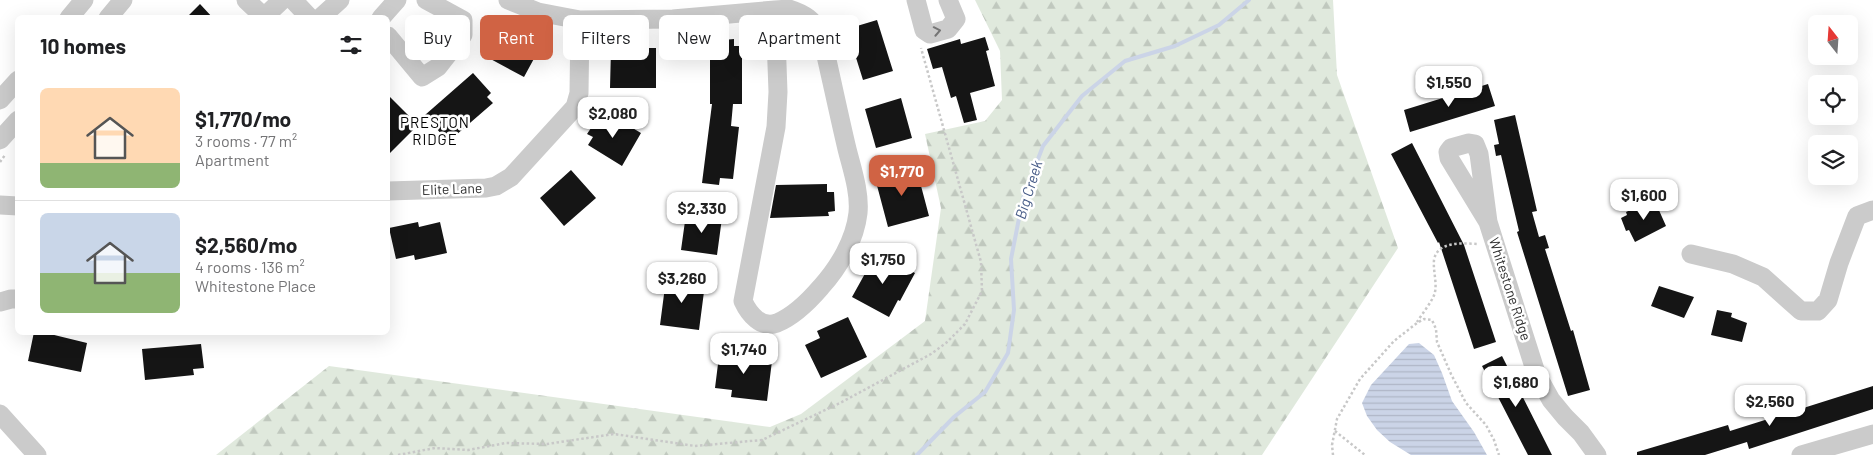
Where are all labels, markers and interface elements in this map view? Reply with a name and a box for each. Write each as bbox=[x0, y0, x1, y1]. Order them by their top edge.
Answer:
chip: Buy bbox=[405, 15, 470, 60]
chip: Rent bbox=[480, 15, 553, 60]
chip: Filters bbox=[563, 15, 649, 60]
chip: New bbox=[659, 15, 729, 60]
chip: Apartment bbox=[739, 15, 859, 60]
north arrow bbox=[1808, 15, 1858, 65]
map controls bbox=[1808, 15, 1858, 185]
one-way arrow bbox=[932, 27, 941, 37]
icon: filters bbox=[337, 31, 365, 59]
text: 10 homes bbox=[40, 33, 126, 58]
pin: $1,550 bbox=[1408, 66, 1490, 108]
text: $1,550 bbox=[1426, 72, 1472, 91]
button: locate bbox=[1808, 75, 1858, 125]
pin: $2,080 bbox=[572, 96, 654, 139]
text: $2,080 bbox=[589, 103, 637, 122]
text: $1,770/mo bbox=[195, 106, 291, 131]
icon: home bbox=[80, 108, 140, 168]
district label: PRESTON RIDGE bbox=[400, 113, 470, 148]
text: 3 rooms · 77 m² bbox=[195, 131, 297, 150]
button: layers bbox=[1808, 135, 1858, 185]
text: Apartment bbox=[195, 150, 270, 169]
pin: $1,770 bbox=[861, 154, 943, 197]
water label: Big Creek bbox=[1011, 158, 1046, 221]
text: $1,770 bbox=[880, 161, 924, 180]
pin: $1,600 bbox=[1603, 178, 1685, 221]
street label: Elite Lane bbox=[421, 179, 482, 198]
text: $1,600 bbox=[1621, 185, 1667, 204]
pin: $2,330 bbox=[661, 192, 743, 234]
text: $2,330 bbox=[678, 198, 726, 217]
text: $2,560/mo bbox=[195, 232, 297, 257]
icon: home bbox=[80, 233, 140, 293]
street label: Whitestone Ridge bbox=[1486, 235, 1535, 343]
pin: $1,750 bbox=[842, 242, 924, 285]
text: $1,750 bbox=[861, 249, 905, 268]
text: 4 rooms · 136 m² bbox=[195, 257, 305, 276]
pin: $3,260 bbox=[641, 262, 723, 304]
text: $3,260 bbox=[658, 268, 706, 287]
text: Whitestone Place bbox=[195, 276, 316, 295]
pin: $1,740 bbox=[703, 332, 785, 375]
text: $1,740 bbox=[721, 339, 767, 358]
pin: $1,680 bbox=[1475, 366, 1557, 408]
text: $1,680 bbox=[1493, 372, 1539, 391]
pin: $2,560 bbox=[1729, 384, 1811, 427]
text: $2,560 bbox=[1746, 391, 1794, 410]

